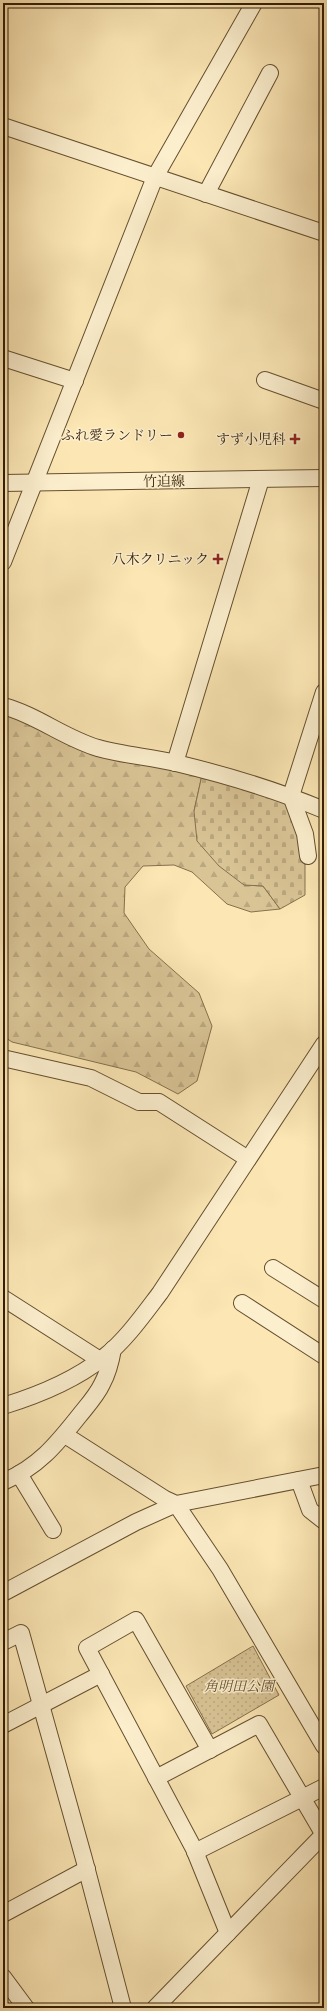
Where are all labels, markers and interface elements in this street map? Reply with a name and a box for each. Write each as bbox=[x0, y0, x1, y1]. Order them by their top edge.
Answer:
place label: ふれ愛ランドリー bbox=[61, 427, 173, 445]
marker: ふれ愛ランドリー bbox=[176, 430, 186, 440]
place label: すず小児科 bbox=[216, 431, 286, 449]
marker: すず小児科 bbox=[289, 433, 301, 445]
street label: 竹迫線 bbox=[143, 473, 185, 491]
place label: 八木クリニック bbox=[112, 551, 209, 569]
marker: 八木クリニック bbox=[212, 553, 224, 565]
park label: 角明田公園 bbox=[204, 1678, 276, 1696]

